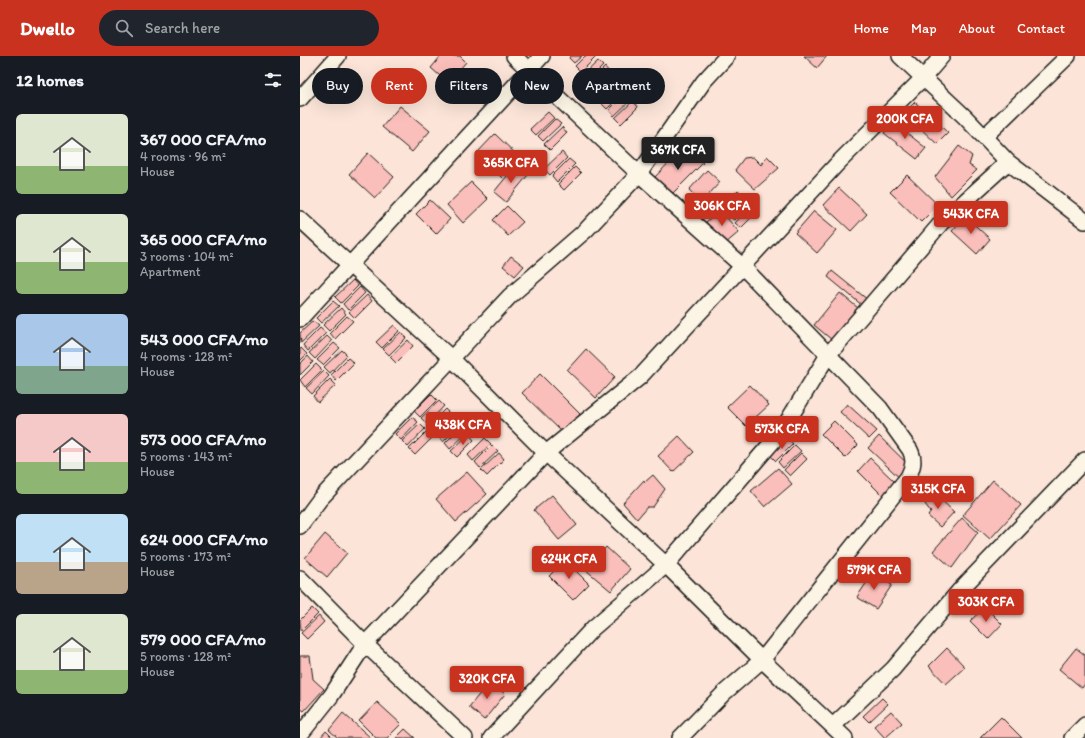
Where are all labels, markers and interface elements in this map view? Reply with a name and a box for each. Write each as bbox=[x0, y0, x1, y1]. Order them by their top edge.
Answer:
search box bbox=[99, 10, 379, 46]
text: Dwello bbox=[20, 17, 75, 40]
icon: search bbox=[113, 17, 135, 39]
text: Search here bbox=[145, 19, 220, 37]
text: Home bbox=[854, 20, 889, 37]
text: Map bbox=[911, 20, 937, 37]
text: About bbox=[959, 20, 995, 37]
text: Contact bbox=[1017, 20, 1065, 37]
chip: Buy bbox=[312, 68, 363, 104]
chip: Rent bbox=[371, 68, 427, 104]
chip: Filters bbox=[435, 68, 502, 104]
chip: New bbox=[510, 68, 564, 104]
chip: Apartment bbox=[572, 68, 665, 104]
icon: filters bbox=[262, 69, 284, 91]
text: 12 homes bbox=[16, 70, 84, 90]
pin: 200K CFA bbox=[864, 106, 946, 140]
text: 200K CFA bbox=[876, 111, 934, 126]
text: 367 000 CFA/mo bbox=[140, 129, 266, 149]
icon: home bbox=[48, 130, 96, 178]
pin: 367K CFA bbox=[637, 137, 719, 171]
text: 367K CFA bbox=[651, 142, 705, 157]
text: 4 rooms · 96 m² bbox=[140, 149, 226, 164]
pin: 365K CFA bbox=[470, 150, 552, 184]
text: 365K CFA bbox=[483, 155, 539, 170]
text: House bbox=[140, 164, 175, 179]
pin: 306K CFA bbox=[681, 193, 763, 227]
text: 306K CFA bbox=[694, 198, 750, 213]
pin: 543K CFA bbox=[930, 201, 1012, 235]
text: 543K CFA bbox=[943, 206, 999, 221]
text: 365 000 CFA/mo bbox=[140, 229, 267, 249]
icon: home bbox=[48, 230, 96, 278]
text: 3 rooms · 104 m² bbox=[140, 249, 233, 264]
text: Apartment bbox=[140, 264, 201, 279]
text: 543 000 CFA/mo bbox=[140, 329, 268, 349]
icon: home bbox=[48, 330, 96, 378]
text: 4 rooms · 128 m² bbox=[140, 349, 232, 364]
text: House bbox=[140, 364, 175, 379]
pin: 438K CFA bbox=[422, 412, 504, 446]
pin: 573K CFA bbox=[741, 416, 823, 450]
text: 438K CFA bbox=[435, 417, 491, 432]
text: 573K CFA bbox=[755, 421, 809, 436]
text: 573 000 CFA/mo bbox=[140, 429, 266, 449]
icon: home bbox=[48, 430, 96, 478]
text: 5 rooms · 143 m² bbox=[140, 449, 232, 464]
text: House bbox=[140, 464, 175, 479]
pin: 315K CFA bbox=[897, 476, 979, 510]
text: 315K CFA bbox=[911, 481, 965, 496]
text: 624 000 CFA/mo bbox=[140, 529, 268, 549]
icon: home bbox=[48, 530, 96, 578]
pin: 624K CFA bbox=[528, 546, 610, 580]
text: 5 rooms · 173 m² bbox=[140, 549, 231, 564]
text: 624K CFA bbox=[541, 551, 597, 566]
pin: 579K CFA bbox=[833, 557, 915, 591]
text: 579K CFA bbox=[847, 562, 901, 577]
text: House bbox=[140, 564, 175, 579]
pin: 303K CFA bbox=[945, 589, 1027, 623]
text: 303K CFA bbox=[958, 594, 1014, 609]
text: 579 000 CFA/mo bbox=[140, 629, 266, 649]
icon: home bbox=[48, 630, 96, 678]
text: 5 rooms · 128 m² bbox=[140, 649, 231, 664]
text: House bbox=[140, 664, 175, 679]
pin: 320K CFA bbox=[446, 666, 528, 700]
text: 320K CFA bbox=[459, 671, 515, 686]

